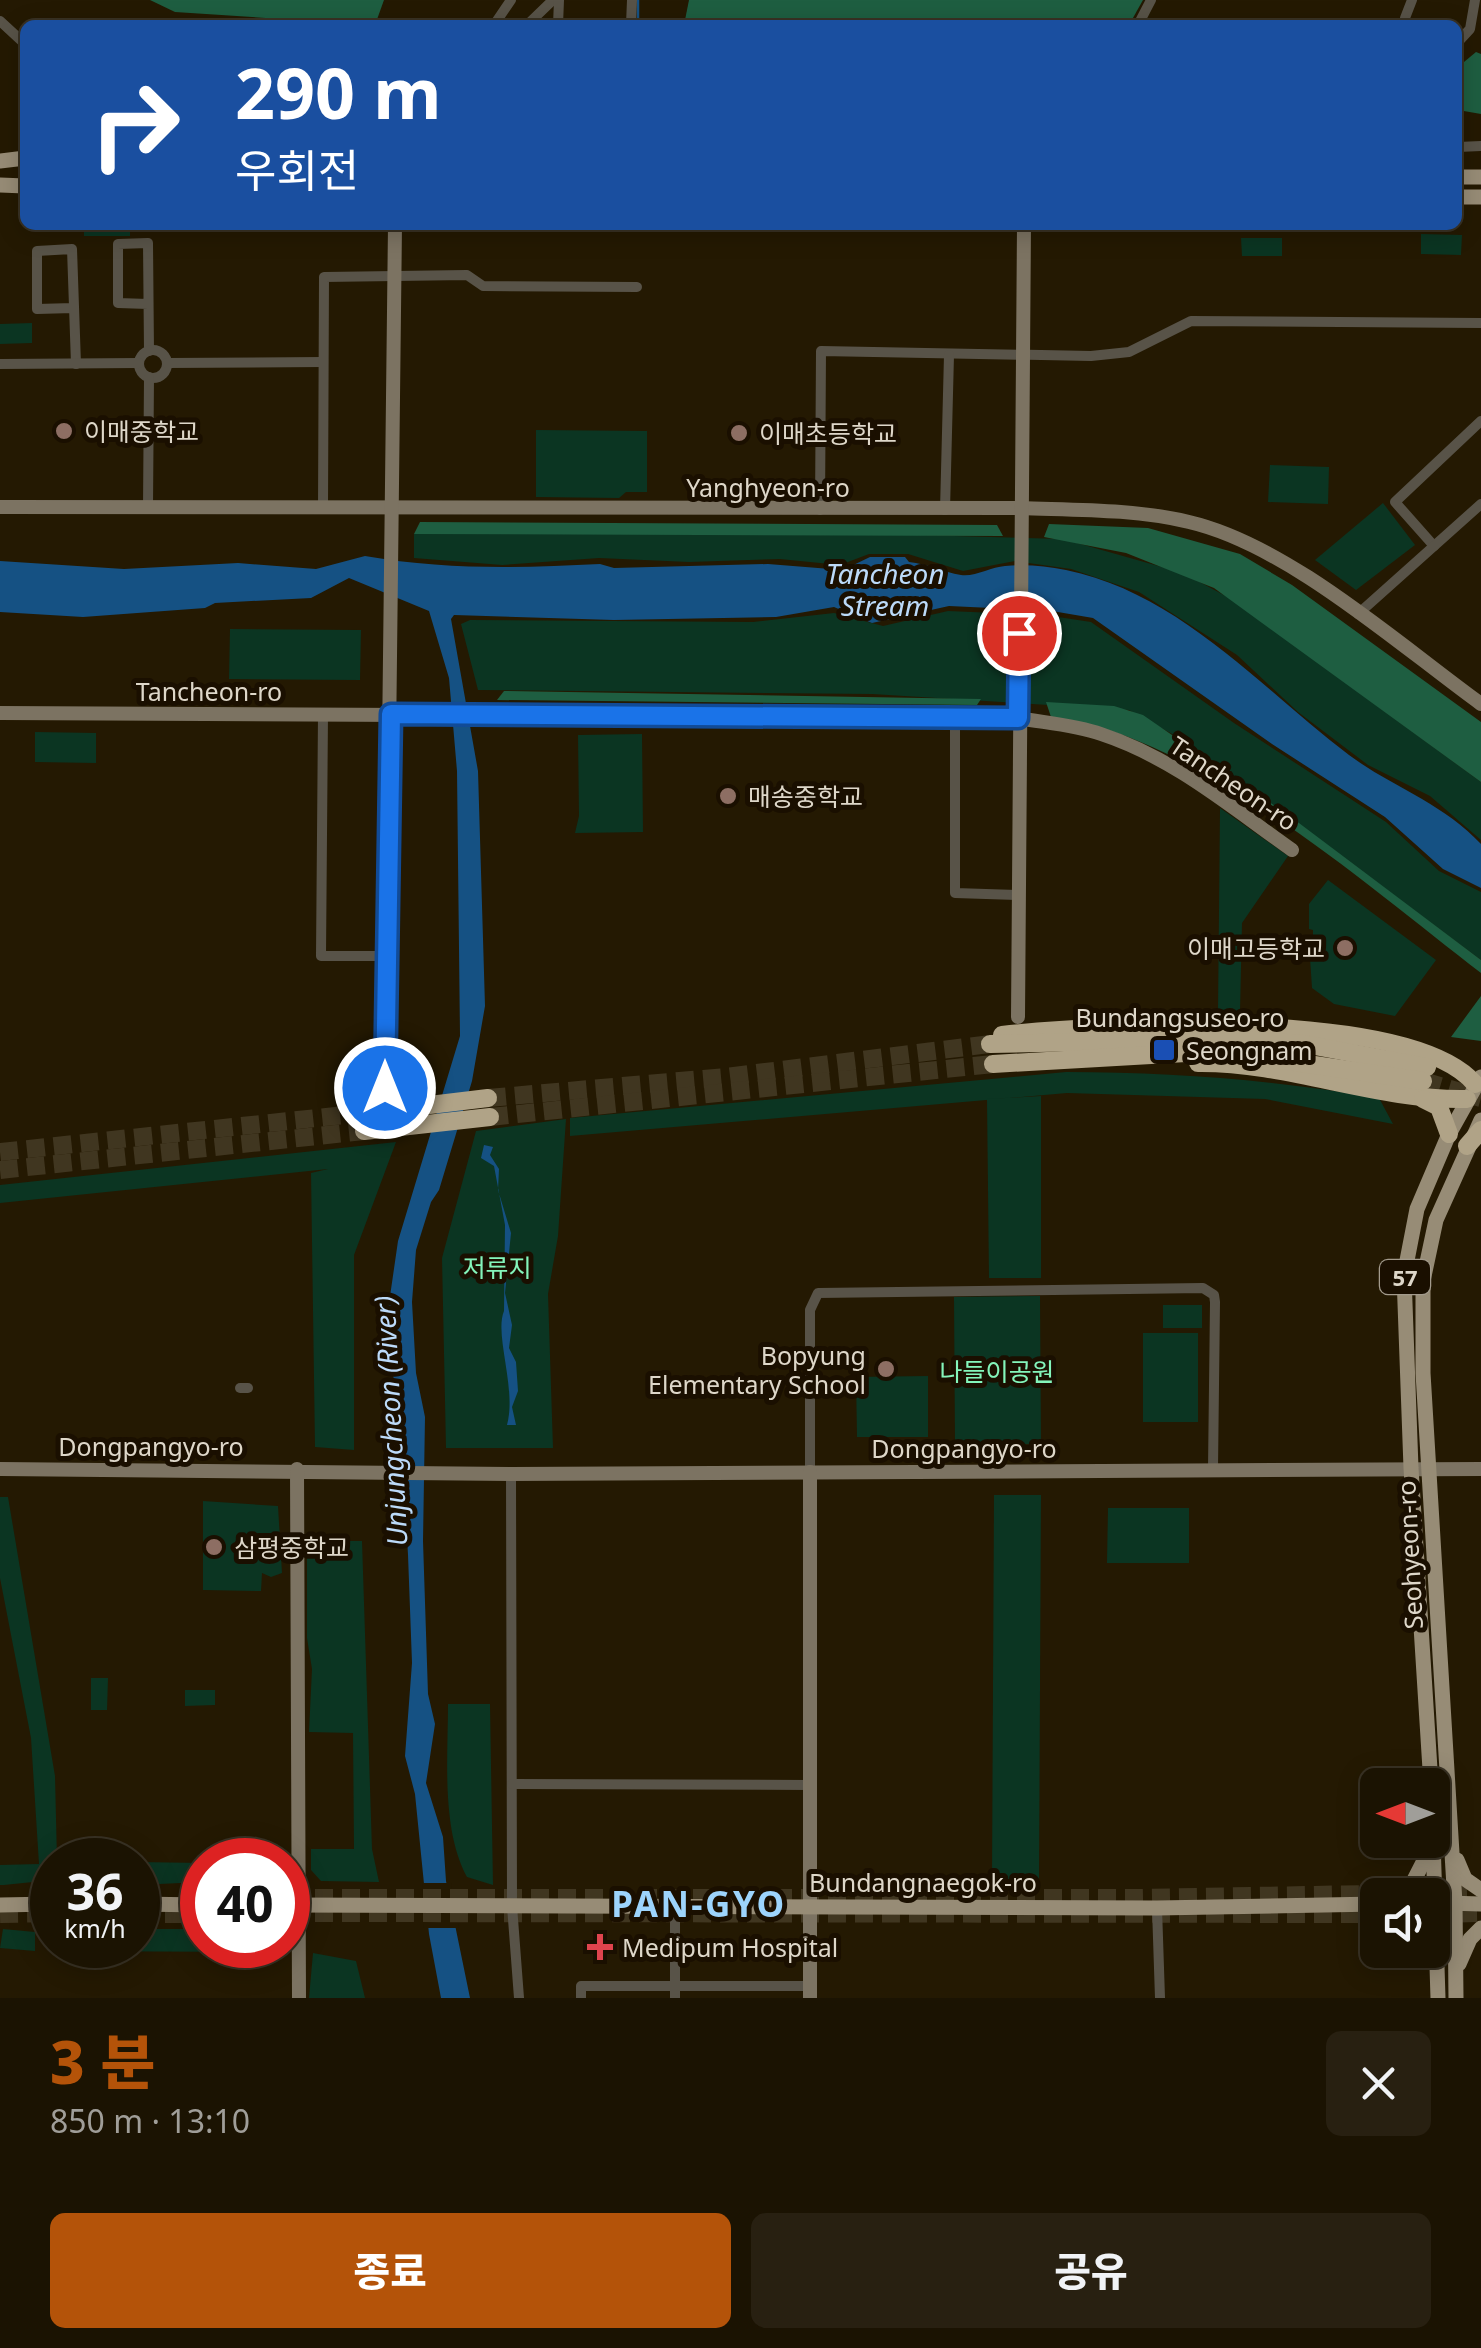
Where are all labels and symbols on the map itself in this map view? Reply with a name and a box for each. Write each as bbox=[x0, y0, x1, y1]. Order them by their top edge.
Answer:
place label: 이매중학교 bbox=[84, 414, 199, 448]
place label: 이매초등학교 bbox=[759, 416, 897, 450]
marker: 이매중학교 bbox=[53, 420, 75, 442]
marker: 이매초등학교 bbox=[728, 422, 750, 444]
street label: Yanghyeon-ro bbox=[686, 470, 850, 504]
water label: Tancheon Stream bbox=[826, 554, 944, 624]
pin bbox=[977, 591, 1062, 676]
street label: Tancheon-ro bbox=[136, 674, 282, 708]
street label: Tancheon-ro bbox=[1164, 728, 1304, 838]
place label: 매송중학교 bbox=[748, 779, 863, 813]
marker: 매송중학교 bbox=[717, 785, 739, 807]
place label: 이매고등학교 bbox=[1187, 931, 1325, 965]
marker: 이매고등학교 bbox=[1334, 937, 1356, 959]
street label: Bundangsuseo-ro bbox=[1075, 1000, 1285, 1034]
place label: Seongnam bbox=[1186, 1033, 1313, 1067]
position arrow bbox=[333, 1036, 437, 1140]
marker: Seongnam bbox=[1151, 1037, 1177, 1063]
park label: 저류지 bbox=[462, 1250, 532, 1284]
road number: 57 bbox=[1380, 1260, 1430, 1294]
water label: Unjungcheon (River) bbox=[364, 1295, 416, 1547]
place label: Bopyung Elementary School bbox=[648, 1338, 866, 1401]
park label: 나들이공원 bbox=[939, 1354, 1055, 1388]
marker: Bopyung Elementary School bbox=[875, 1358, 897, 1380]
street label: Dongpangyo-ro bbox=[58, 1429, 244, 1463]
street label: Dongpangyo-ro bbox=[871, 1431, 1057, 1465]
street label: Seohyeon-ro bbox=[1388, 1480, 1430, 1630]
place label: 삼평중학교 bbox=[234, 1530, 349, 1564]
marker: 삼평중학교 bbox=[203, 1536, 225, 1558]
north arrow bbox=[1360, 1768, 1450, 1858]
speed limit sign: 40 bbox=[180, 1838, 310, 1968]
street label: Bundangnaegok-ro bbox=[809, 1865, 1037, 1899]
district label: PAN-GYO bbox=[611, 1880, 787, 1927]
place label: Medipum Hospital bbox=[622, 1930, 838, 1964]
marker: Medipum Hospital bbox=[587, 1934, 613, 1960]

